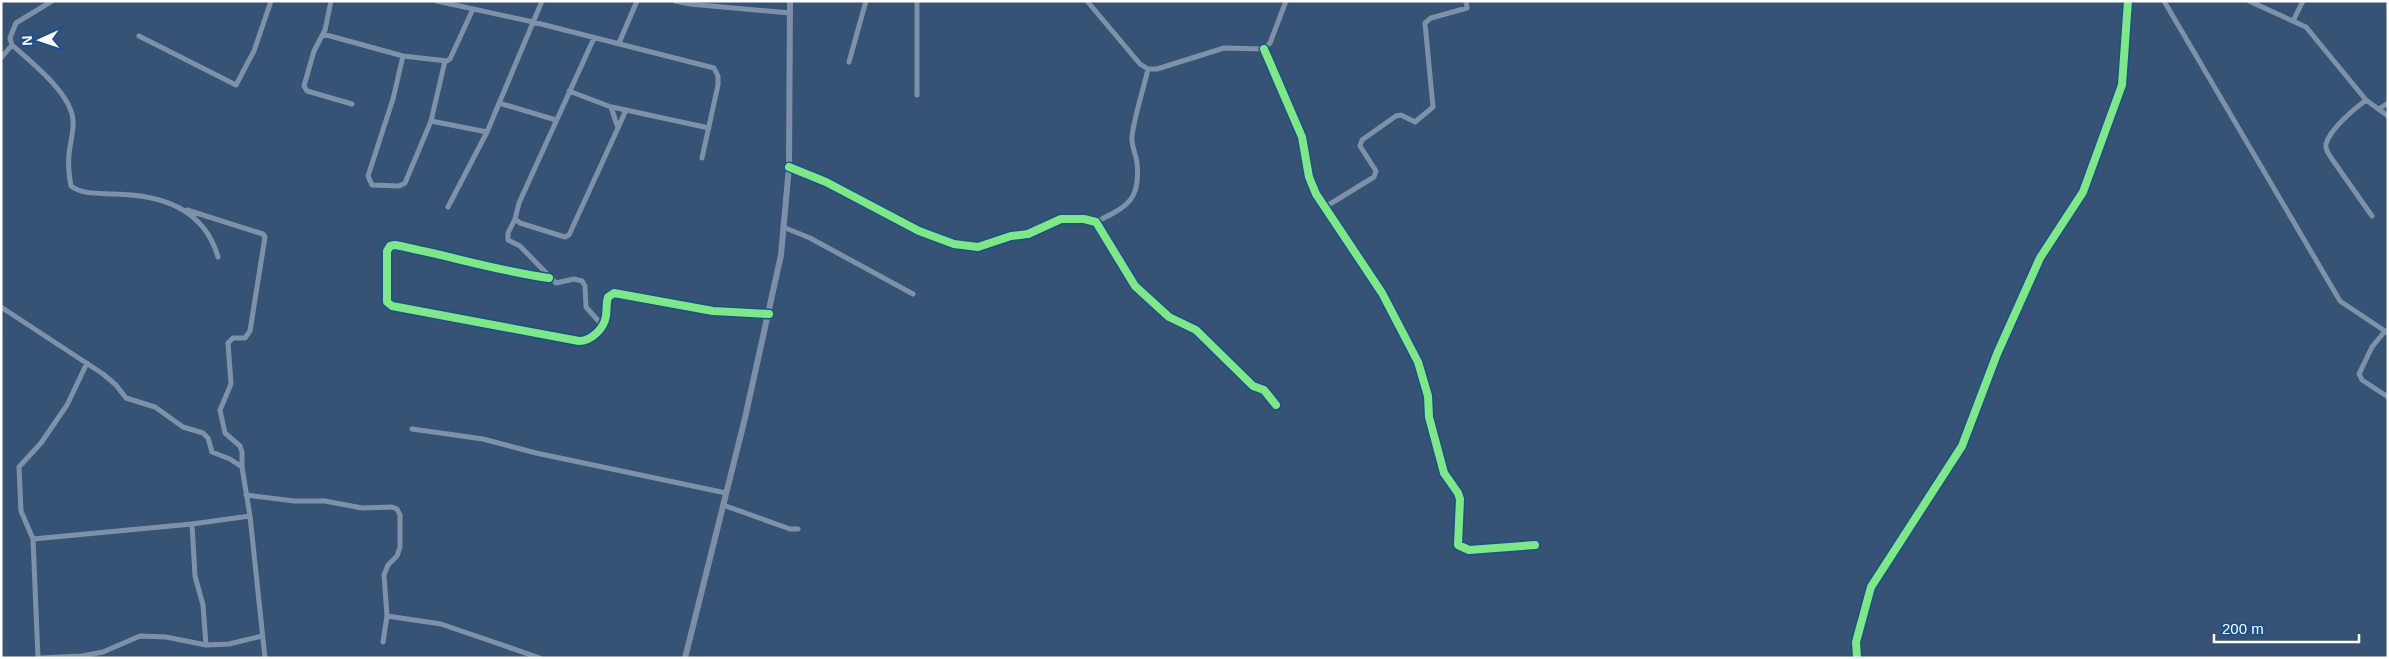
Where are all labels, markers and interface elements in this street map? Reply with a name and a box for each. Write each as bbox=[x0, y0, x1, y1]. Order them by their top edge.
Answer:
north arrow bbox=[15, 15, 65, 65]
text: N bbox=[19, 35, 35, 46]
scale bar bbox=[2214, 612, 2359, 644]
text: 200 m bbox=[2222, 620, 2264, 637]

